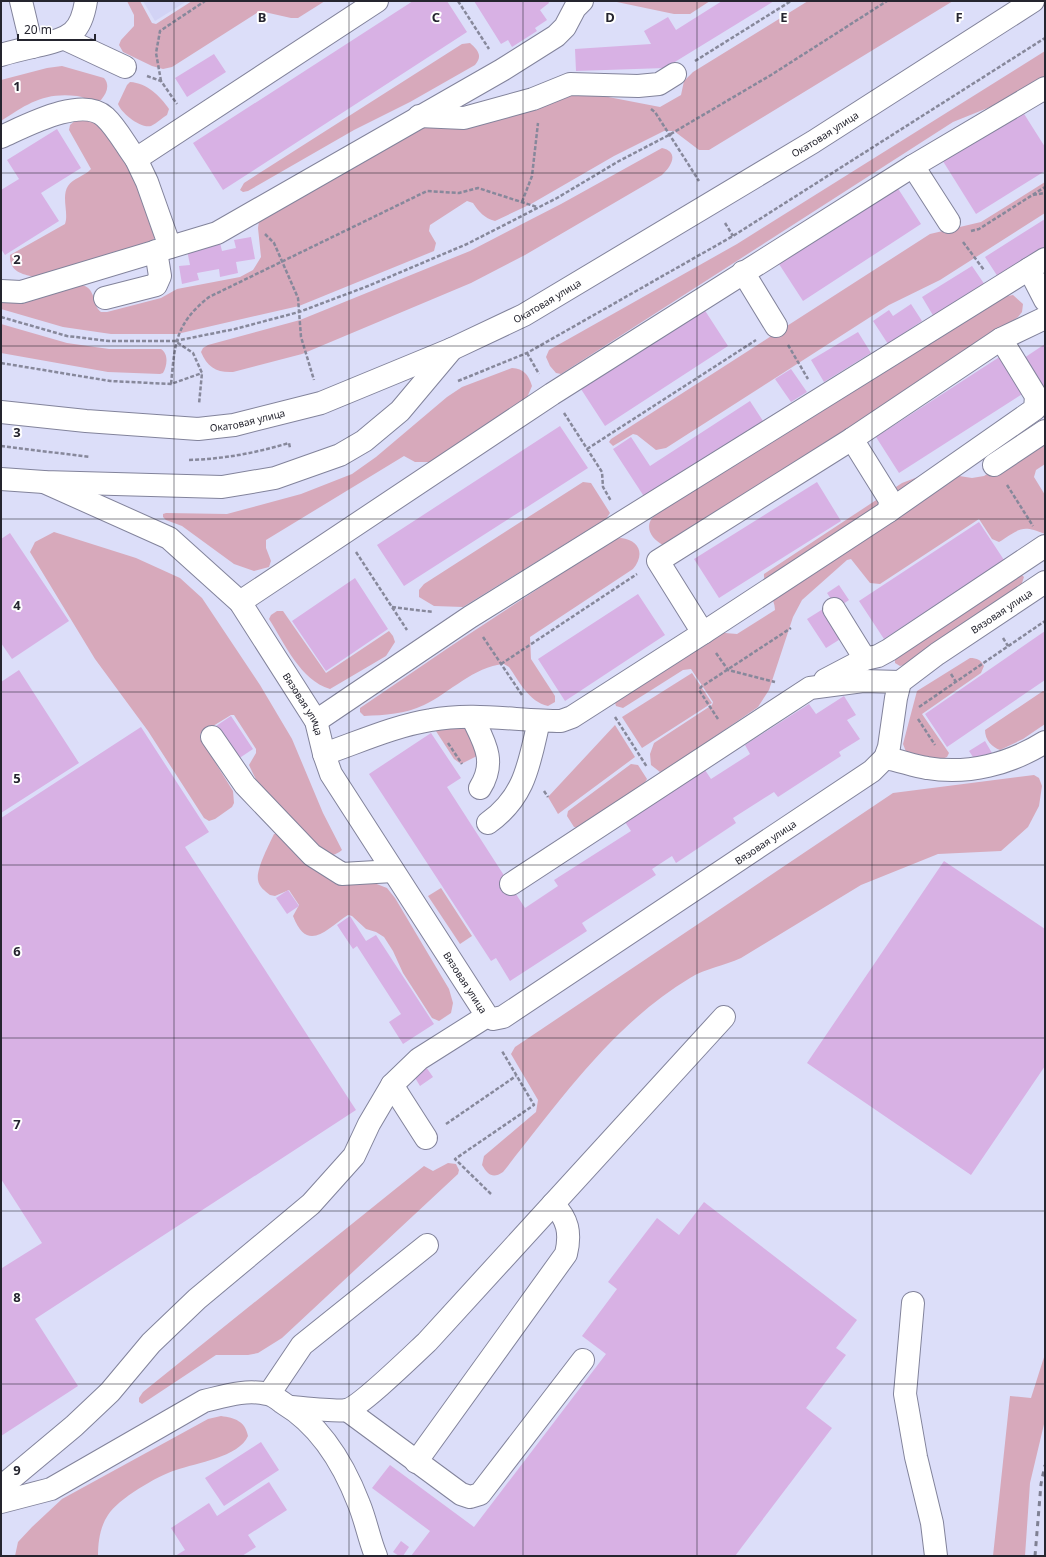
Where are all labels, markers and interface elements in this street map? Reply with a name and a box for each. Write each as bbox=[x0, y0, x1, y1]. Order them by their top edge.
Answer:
text: B bbox=[258, 8, 266, 26]
text: C bbox=[432, 8, 440, 26]
text: D bbox=[605, 8, 615, 26]
text: E bbox=[780, 8, 788, 26]
text: F bbox=[955, 8, 963, 26]
scale bar bbox=[18, 16, 95, 42]
text: 20 m bbox=[24, 21, 52, 38]
text: 1 bbox=[13, 77, 21, 95]
street label: Окатовая улица bbox=[789, 108, 861, 160]
text: 2 bbox=[13, 250, 21, 268]
street label: Окатовая улица bbox=[511, 275, 584, 326]
street label: Окатовая улица bbox=[209, 405, 286, 435]
text: 3 bbox=[13, 423, 21, 441]
street label: Вязовая улица bbox=[968, 586, 1035, 637]
text: 4 bbox=[13, 596, 21, 614]
street label: Вязовая улица bbox=[280, 670, 326, 737]
text: 5 bbox=[13, 769, 21, 787]
street label: Вязовая улица bbox=[732, 817, 799, 868]
text: 6 bbox=[13, 942, 21, 960]
street label: Вязовая улица bbox=[440, 949, 491, 1016]
text: 7 bbox=[13, 1115, 21, 1133]
text: 8 bbox=[13, 1288, 21, 1306]
text: 9 bbox=[13, 1461, 21, 1479]

